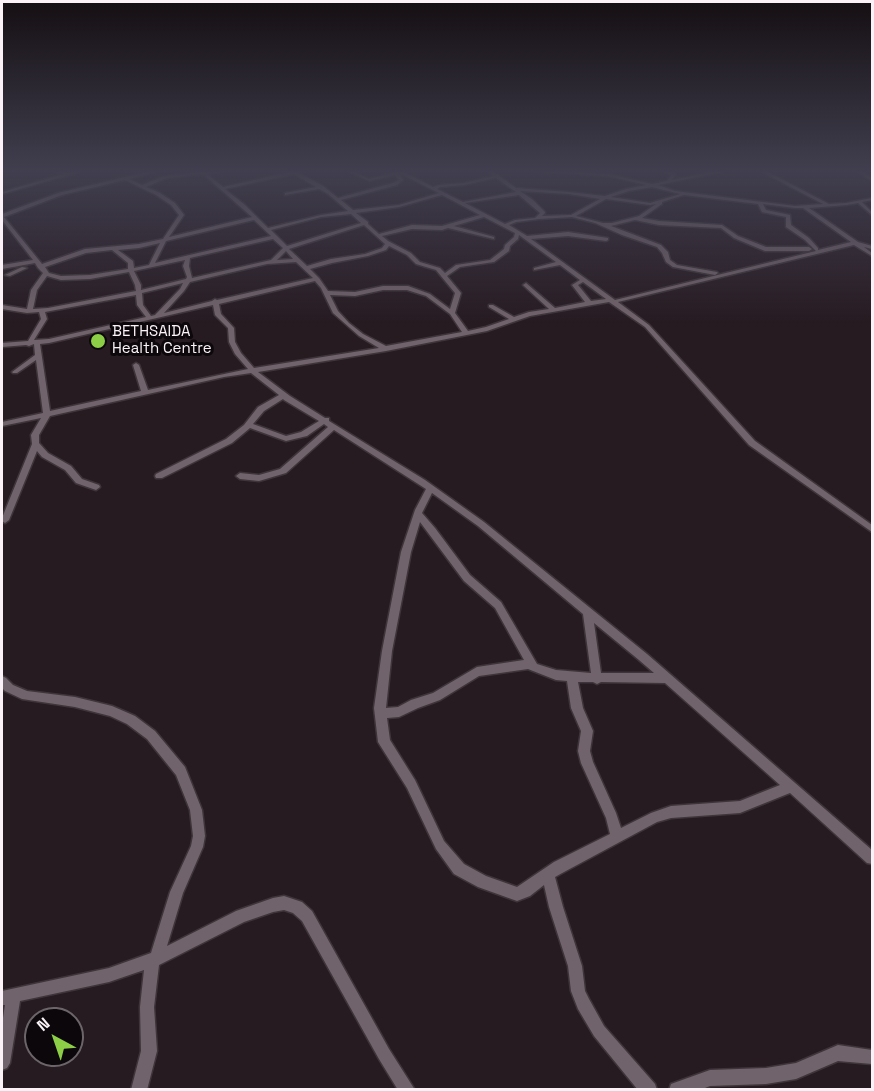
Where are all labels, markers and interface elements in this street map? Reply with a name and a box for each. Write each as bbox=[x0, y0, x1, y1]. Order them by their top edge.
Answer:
place label: BETHSAIDA Health Centre bbox=[112, 323, 212, 358]
marker: BETHSAIDA Health Centre bbox=[89, 332, 107, 350]
north arrow bbox=[24, 1007, 84, 1067]
text: N bbox=[33, 1013, 54, 1036]

